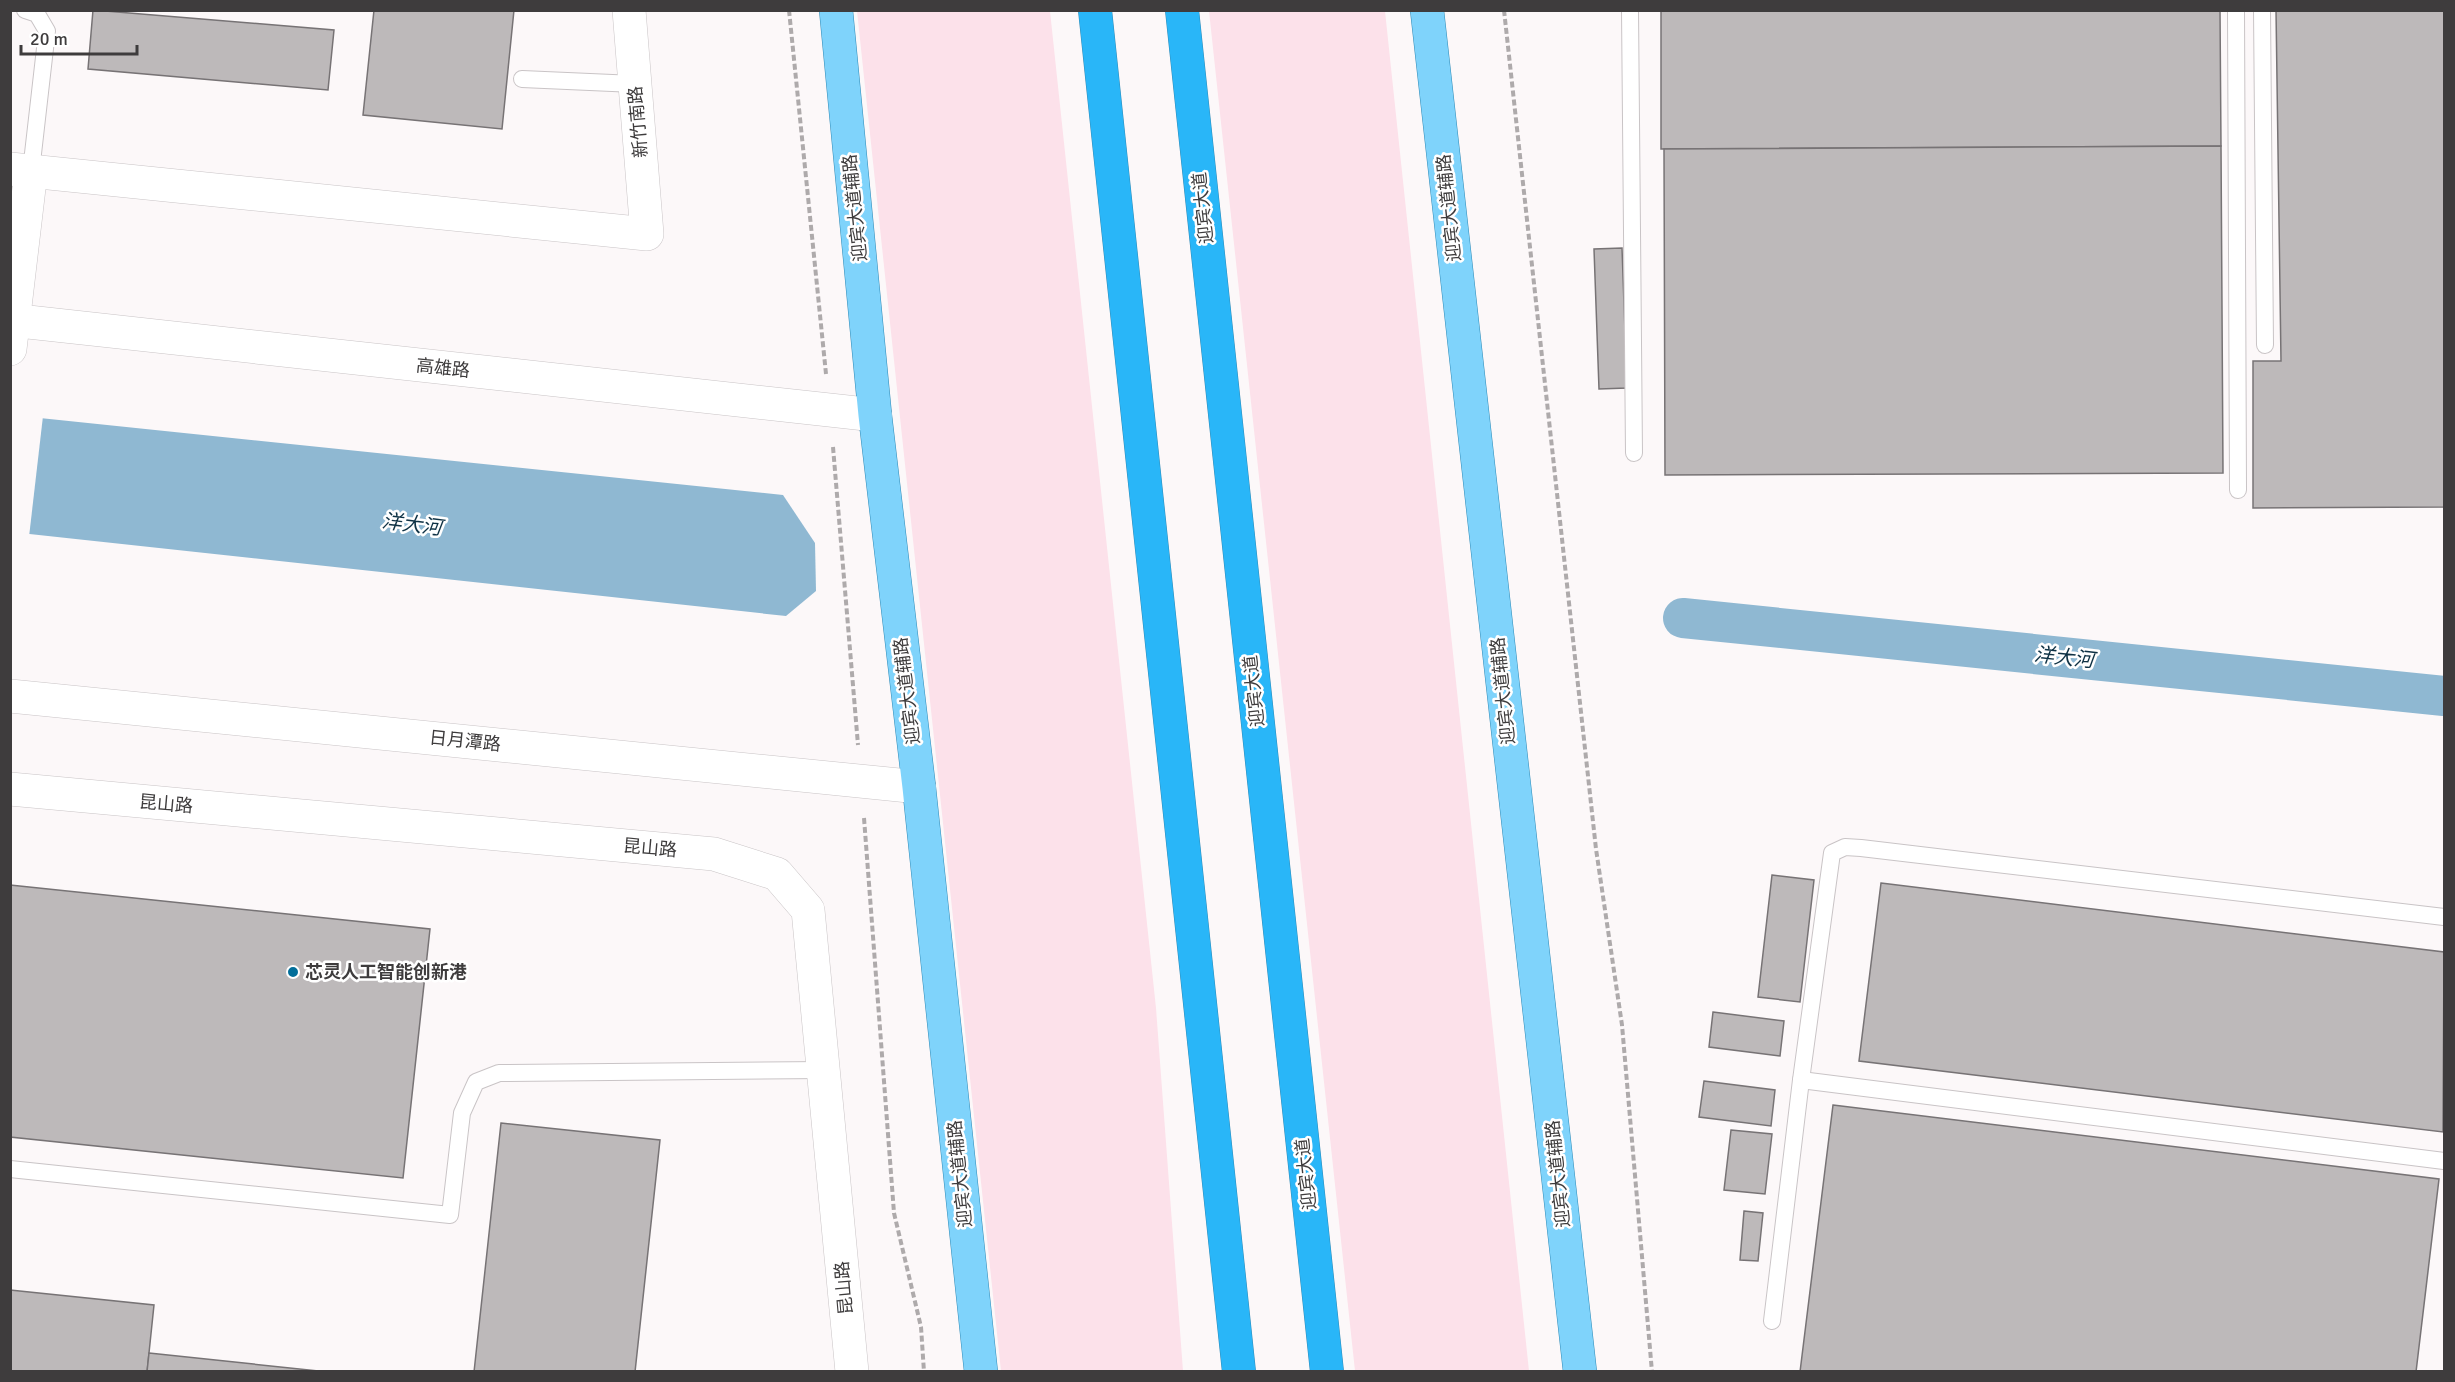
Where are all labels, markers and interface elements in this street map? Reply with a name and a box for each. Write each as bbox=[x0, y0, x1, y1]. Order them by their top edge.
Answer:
scale bar bbox=[21, 18, 136, 56]
text: 20 m bbox=[30, 28, 68, 50]
street label: 新竹南路 bbox=[624, 85, 652, 159]
street label: 迎宾大道辅路 bbox=[838, 153, 872, 263]
street label: 迎宾大道辅路 bbox=[1432, 153, 1466, 263]
street label: 迎宾大道 bbox=[1188, 171, 1218, 245]
street label: 高雄路 bbox=[415, 354, 471, 382]
water label: 洋大河 bbox=[381, 508, 447, 541]
street label: 迎宾大道辅路 bbox=[890, 636, 924, 746]
street label: 迎宾大道辅路 bbox=[1486, 636, 1520, 746]
water label: 洋大河 bbox=[2033, 642, 2099, 673]
street label: 迎宾大道 bbox=[1239, 654, 1269, 728]
street label: 日月潭路 bbox=[428, 726, 502, 756]
street label: 昆山路 bbox=[138, 791, 194, 817]
street label: 昆山路 bbox=[622, 835, 678, 861]
place label: 芯灵人工智能创新港 bbox=[305, 961, 467, 983]
marker: 芯灵人工智能创新港 bbox=[286, 965, 300, 979]
street label: 迎宾大道辅路 bbox=[943, 1119, 977, 1229]
street label: 迎宾大道辅路 bbox=[1541, 1119, 1575, 1229]
street label: 迎宾大道 bbox=[1291, 1137, 1321, 1211]
street label: 昆山路 bbox=[831, 1260, 857, 1316]

